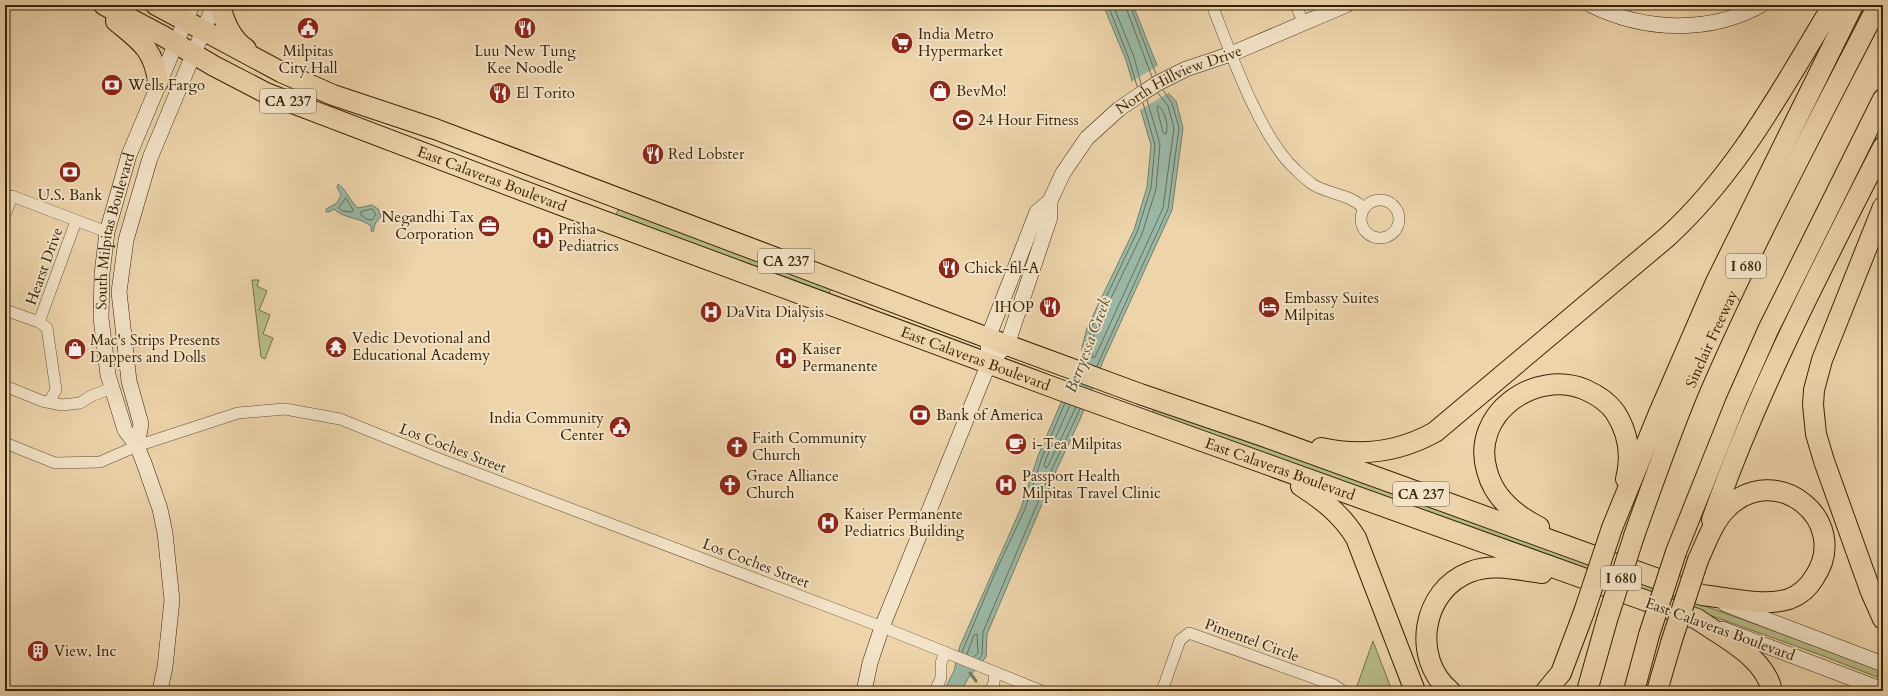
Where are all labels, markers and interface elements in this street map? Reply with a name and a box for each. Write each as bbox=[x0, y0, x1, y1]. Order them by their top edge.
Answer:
public building icon: Milpitas City Hall bbox=[295, 15, 321, 41]
restaurant icon: Luu New Tung Kee Noodle bbox=[512, 15, 538, 41]
place label: India Metro Hypermarket bbox=[918, 24, 1003, 61]
supermarket icon: India Metro Hypermarket bbox=[889, 30, 915, 56]
street label: North Hillview Drive bbox=[1112, 40, 1245, 118]
place label: Milpitas City Hall bbox=[278, 41, 338, 78]
place label: Luu New Tung Kee Noodle bbox=[474, 41, 576, 78]
bank icon: Wells Fargo bbox=[99, 72, 125, 98]
place label: Wells Fargo bbox=[127, 75, 205, 95]
shop icon: BevMo! bbox=[927, 78, 953, 104]
restaurant icon: El Torito bbox=[487, 80, 513, 106]
place label: BevMo! bbox=[956, 81, 1006, 101]
place label: El Torito bbox=[516, 83, 575, 103]
road number: CA 237 bbox=[260, 89, 316, 113]
sports icon: 24 Hour Fitness bbox=[950, 107, 976, 133]
place label: 24 Hour Fitness bbox=[978, 110, 1079, 130]
street label: East Calaveras Boulevard bbox=[414, 141, 569, 216]
restaurant icon: Red Lobster bbox=[640, 141, 666, 167]
place label: Red Lobster bbox=[668, 144, 745, 164]
street label: South Milpitas Boulevard bbox=[91, 150, 139, 310]
bank icon: U.S. Bank bbox=[57, 159, 83, 185]
place label: U.S. Bank bbox=[38, 185, 102, 205]
place label: Negandhi Tax Corporation bbox=[382, 207, 475, 244]
office icon: Negandhi Tax Corporation bbox=[476, 213, 502, 239]
place label: Prisha Pediatrics bbox=[558, 219, 619, 256]
street label: Hearst Drive bbox=[21, 224, 67, 308]
hospital icon: Prisha Pediatrics bbox=[530, 225, 556, 251]
road number: CA 237 bbox=[758, 249, 814, 273]
road number: I 680 bbox=[1726, 254, 1766, 278]
restaurant icon: Chick-fil-A bbox=[936, 255, 962, 281]
place label: Chick-fil-A bbox=[964, 258, 1039, 278]
street label: Sinclair Freeway bbox=[1681, 287, 1742, 391]
place label: Embassy Suites Milpitas bbox=[1284, 288, 1379, 325]
restaurant icon: IHOP bbox=[1037, 294, 1063, 320]
water label: Berryessa Creek bbox=[1060, 294, 1116, 396]
hotel icon: Embassy Suites Milpitas bbox=[1256, 294, 1282, 320]
place label: IHOP bbox=[995, 297, 1034, 317]
hospital icon: DaVita Dialysis bbox=[698, 299, 724, 325]
place label: DaVita Dialysis bbox=[726, 302, 824, 322]
street label: East Calaveras Boulevard bbox=[898, 322, 1053, 395]
place label: Vedic Devotional and Educational Academy bbox=[352, 328, 491, 365]
place label: Mac's Strips Presents Dappers and Dolls bbox=[90, 330, 220, 367]
temple icon: Vedic Devotional and Educational Academy bbox=[323, 334, 349, 360]
shop icon: Mac's Strips Presents Dappers and Dolls bbox=[62, 336, 88, 362]
place label: Kaiser Permanente bbox=[802, 339, 878, 376]
hospital icon: Kaiser Permanente bbox=[773, 345, 799, 371]
bank icon: Bank of America bbox=[907, 402, 933, 428]
place label: Bank of America bbox=[936, 405, 1044, 425]
place label: India Community Center bbox=[489, 408, 605, 445]
public building icon: India Community Center bbox=[607, 414, 633, 440]
street label: Los Coches Street bbox=[397, 418, 509, 478]
place label: Faith Community Church bbox=[752, 428, 867, 465]
cafe icon: i-Tea Milpitas bbox=[1003, 431, 1029, 457]
street label: East Calaveras Boulevard bbox=[1202, 433, 1358, 505]
church icon: Faith Community Church bbox=[724, 434, 750, 460]
place label: i-Tea Milpitas bbox=[1032, 434, 1122, 454]
place label: Grace Alliance Church bbox=[746, 466, 839, 503]
place label: Passport Health Milpitas Travel Clinic bbox=[1022, 466, 1161, 503]
church icon: Grace Alliance Church bbox=[717, 472, 743, 498]
hospital icon: Passport Health Milpitas Travel Clinic bbox=[993, 472, 1019, 498]
road number: CA 237 bbox=[1393, 482, 1449, 506]
place label: Kaiser Permanente Pediatrics Building bbox=[844, 504, 965, 541]
hospital icon: Kaiser Permanente Pediatrics Building bbox=[815, 510, 841, 536]
street label: Los Coches Street bbox=[700, 533, 812, 593]
road number: I 680 bbox=[1601, 566, 1641, 590]
street label: East Calaveras Boulevard bbox=[1642, 593, 1798, 665]
street label: Pimentel Circle bbox=[1202, 614, 1302, 666]
building icon: View, Inc bbox=[25, 638, 51, 664]
place label: View, Inc bbox=[54, 641, 117, 661]

